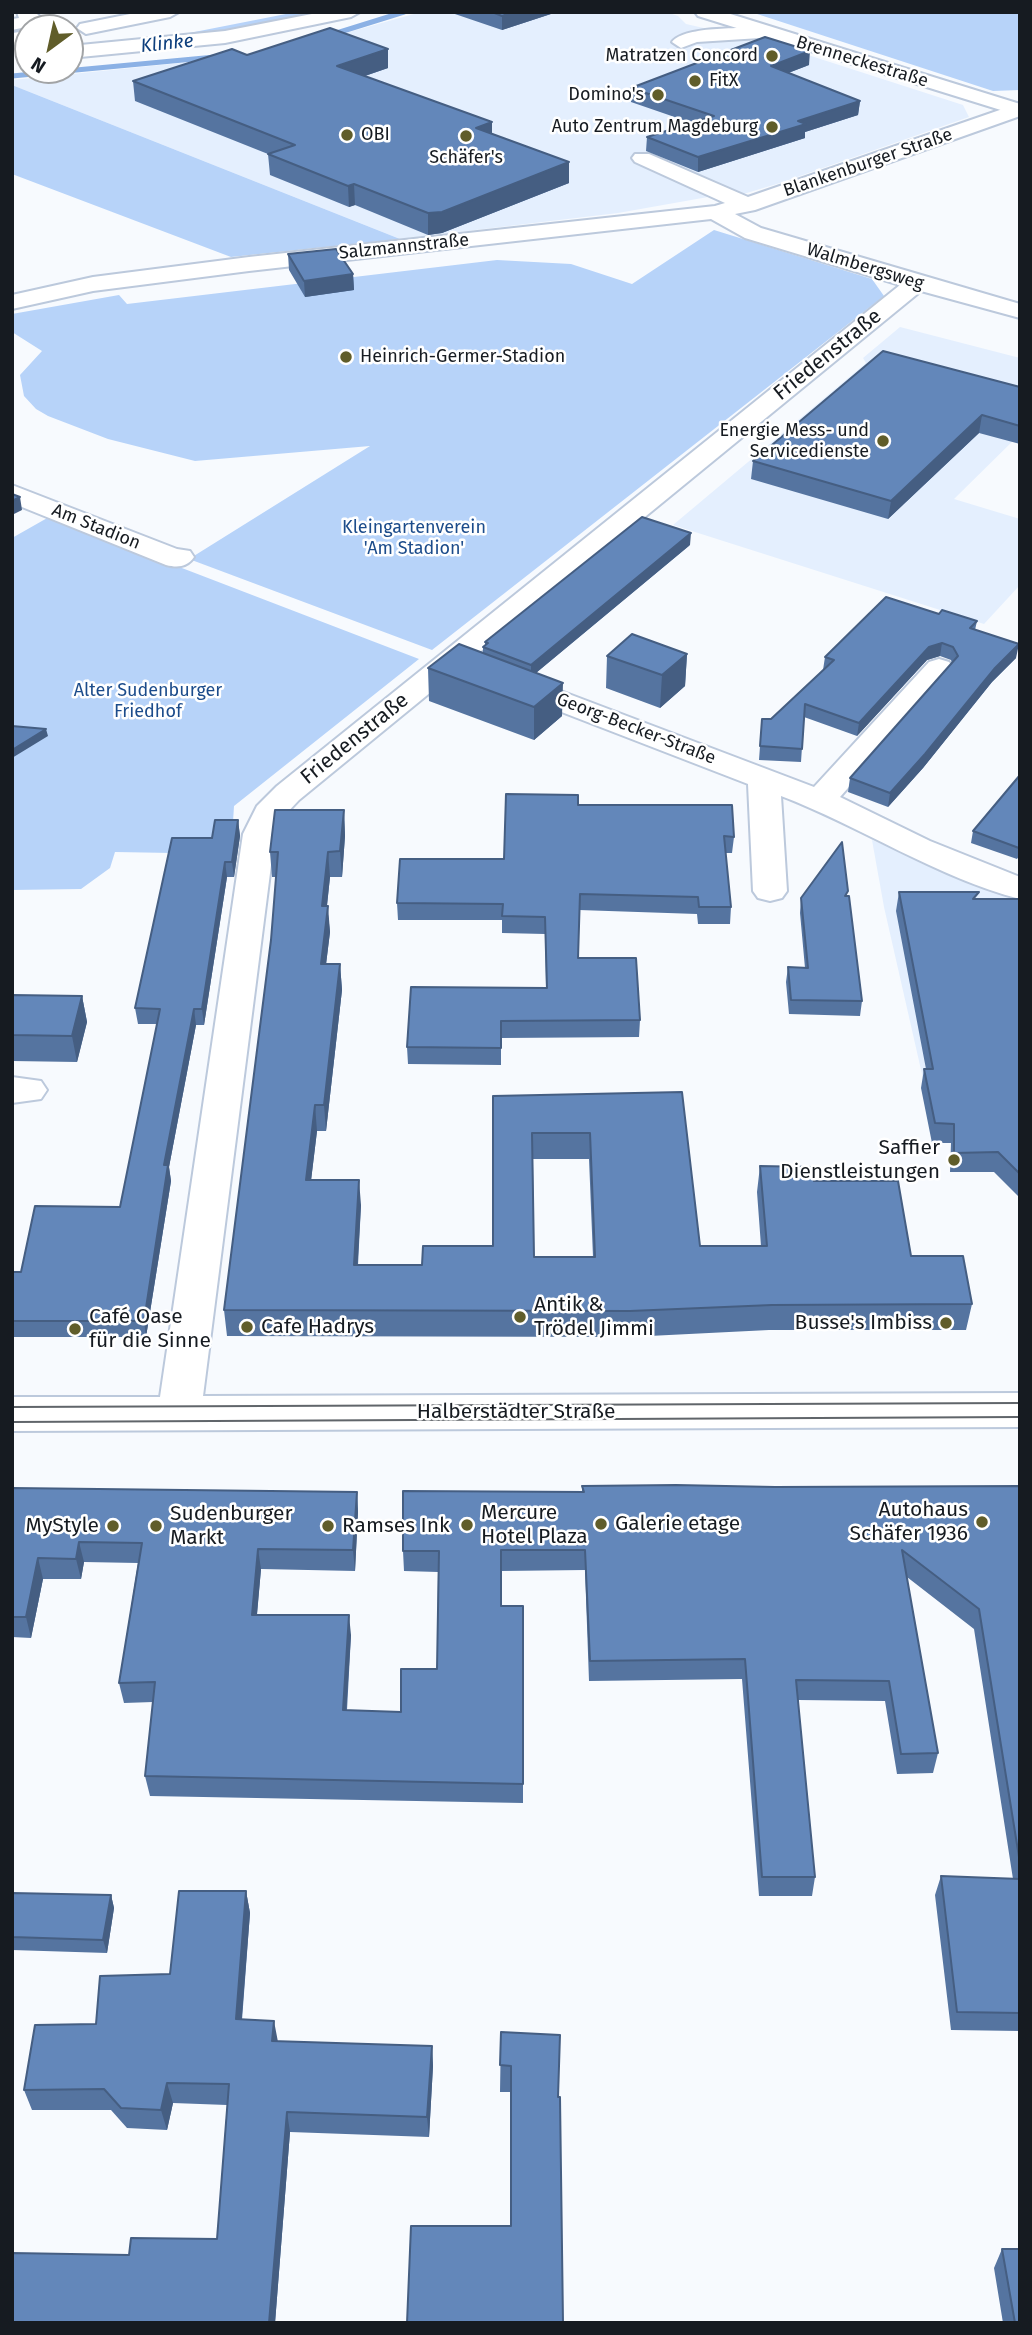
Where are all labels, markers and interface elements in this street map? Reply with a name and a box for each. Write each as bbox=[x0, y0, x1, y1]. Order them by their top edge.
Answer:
north arrow bbox=[14, 14, 84, 84]
water label: Klinke bbox=[139, 30, 195, 58]
street label: Brenneckestraße bbox=[793, 32, 931, 92]
place label: Matratzen Concord bbox=[606, 45, 758, 67]
marker: Matratzen Concord bbox=[764, 48, 780, 64]
text: N bbox=[27, 52, 50, 78]
place label: FitX bbox=[709, 70, 739, 92]
marker: FitX bbox=[687, 73, 703, 89]
place label: Domino's bbox=[568, 84, 644, 106]
marker: Domino's bbox=[650, 87, 666, 103]
place label: Auto Zentrum Magdeburg bbox=[552, 116, 758, 138]
marker: Auto Zentrum Magdeburg bbox=[764, 119, 780, 135]
place label: OBI bbox=[361, 124, 390, 146]
street label: Blankenburger Straße bbox=[781, 124, 955, 202]
marker: OBI bbox=[339, 127, 355, 143]
marker: Schäfer's bbox=[458, 128, 474, 144]
place label: Schäfer's bbox=[429, 147, 503, 169]
street label: Salzmannstraße bbox=[338, 229, 470, 265]
street label: Walmbergsweg bbox=[804, 239, 926, 295]
street label: Friedenstraße bbox=[769, 304, 887, 406]
place label: Heinrich-Germer-Stadion bbox=[360, 346, 565, 368]
marker: Heinrich-Germer-Stadion bbox=[338, 349, 354, 365]
place label: Energie Mess- und Servicedienste bbox=[719, 420, 869, 462]
marker: Energie Mess- und Servicedienste bbox=[875, 433, 891, 449]
street label: Am Stadion bbox=[49, 499, 143, 555]
park label: Kleingartenverein 'Am Stadion' bbox=[342, 517, 486, 560]
park label: Alter Sudenburger Friedhof bbox=[74, 680, 222, 722]
street label: Friedenstraße bbox=[296, 688, 414, 790]
street label: Georg-Becker-Straße bbox=[553, 689, 719, 769]
place label: Saffier Dienstleistungen bbox=[780, 1135, 940, 1185]
marker: Saffier Dienstleistungen bbox=[946, 1152, 962, 1168]
place label: Antik & Trödel Jimmi bbox=[534, 1292, 654, 1342]
place label: Café Oase für die Sinne bbox=[89, 1304, 211, 1354]
marker: Antik & Trödel Jimmi bbox=[512, 1309, 528, 1325]
place label: Busse's Imbiss bbox=[795, 1310, 932, 1336]
place label: Cafe Hadrys bbox=[261, 1314, 374, 1340]
marker: Busse's Imbiss bbox=[938, 1315, 954, 1331]
marker: Cafe Hadrys bbox=[239, 1319, 255, 1335]
marker: Café Oase für die Sinne bbox=[67, 1321, 83, 1337]
street label: Halberstädter Straße bbox=[417, 1399, 615, 1425]
place label: Autohaus Schäfer 1936 bbox=[849, 1497, 968, 1547]
place label: Mercure Hotel Plaza bbox=[481, 1500, 588, 1550]
place label: Sudenburger Markt bbox=[170, 1501, 293, 1551]
place label: Galerie etage bbox=[615, 1511, 740, 1537]
place label: MyStyle bbox=[26, 1513, 99, 1539]
place label: Ramses Ink bbox=[342, 1513, 450, 1539]
marker: Autohaus Schäfer 1936 bbox=[974, 1514, 990, 1530]
marker: Galerie etage bbox=[593, 1516, 609, 1532]
marker: Mercure Hotel Plaza bbox=[459, 1517, 475, 1533]
marker: MyStyle bbox=[105, 1518, 121, 1534]
marker: Sudenburger Markt bbox=[148, 1518, 164, 1534]
marker: Ramses Ink bbox=[320, 1518, 336, 1534]

